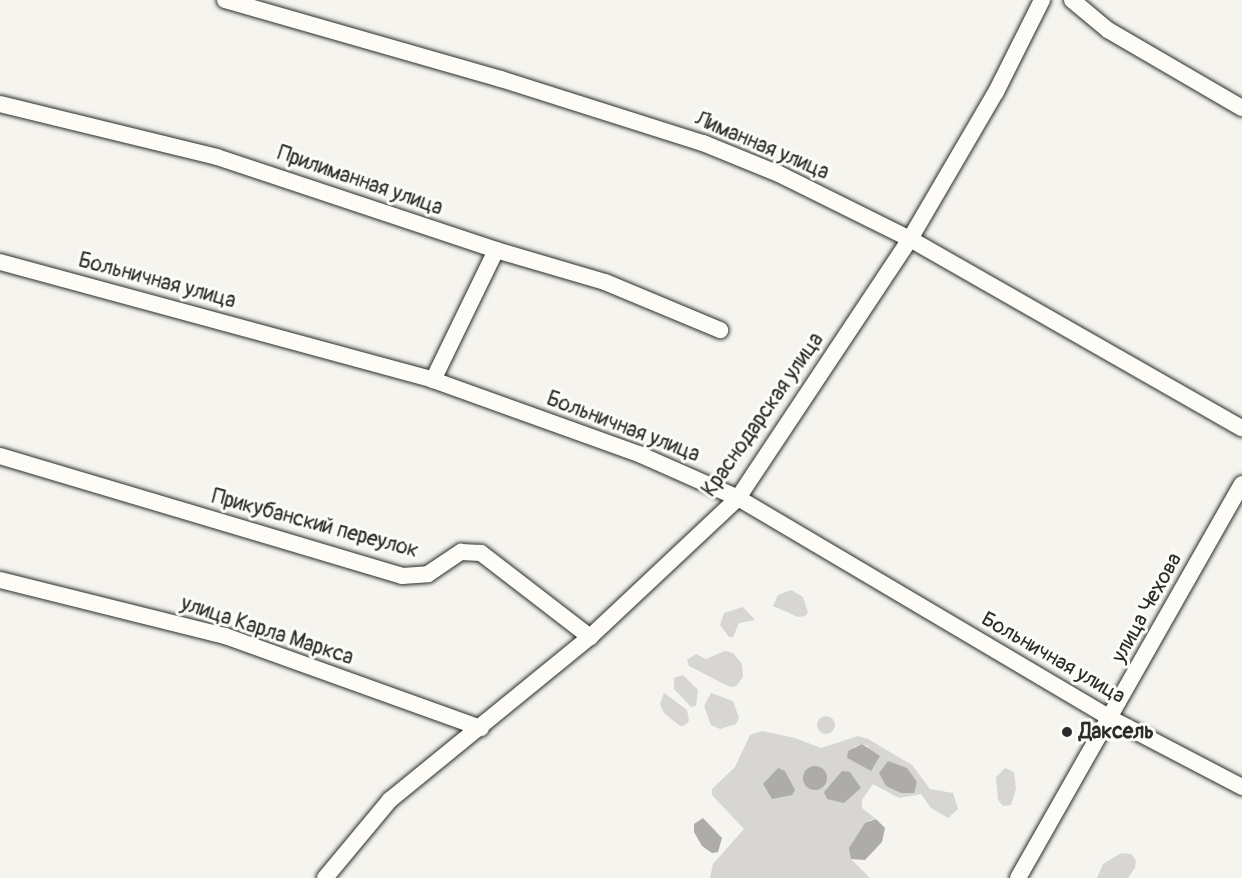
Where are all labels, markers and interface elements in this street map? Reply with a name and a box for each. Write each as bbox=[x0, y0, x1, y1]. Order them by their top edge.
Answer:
street label: Лиманная улица bbox=[691, 106, 833, 186]
street label: Прилиманная улица bbox=[274, 141, 446, 221]
street label: Больничная улица bbox=[76, 248, 238, 314]
street label: Краснодарская улица bbox=[697, 328, 829, 502]
street label: Больничная улица bbox=[543, 386, 703, 468]
street label: Прикубанский переулок bbox=[209, 484, 421, 564]
street label: улица Чехова bbox=[1106, 549, 1188, 667]
street label: улица Карла Маркса bbox=[177, 591, 357, 671]
street label: Больничная улица bbox=[977, 607, 1129, 709]
place label: Даксель bbox=[1079, 719, 1154, 745]
marker: Даксель bbox=[1060, 725, 1074, 739]

